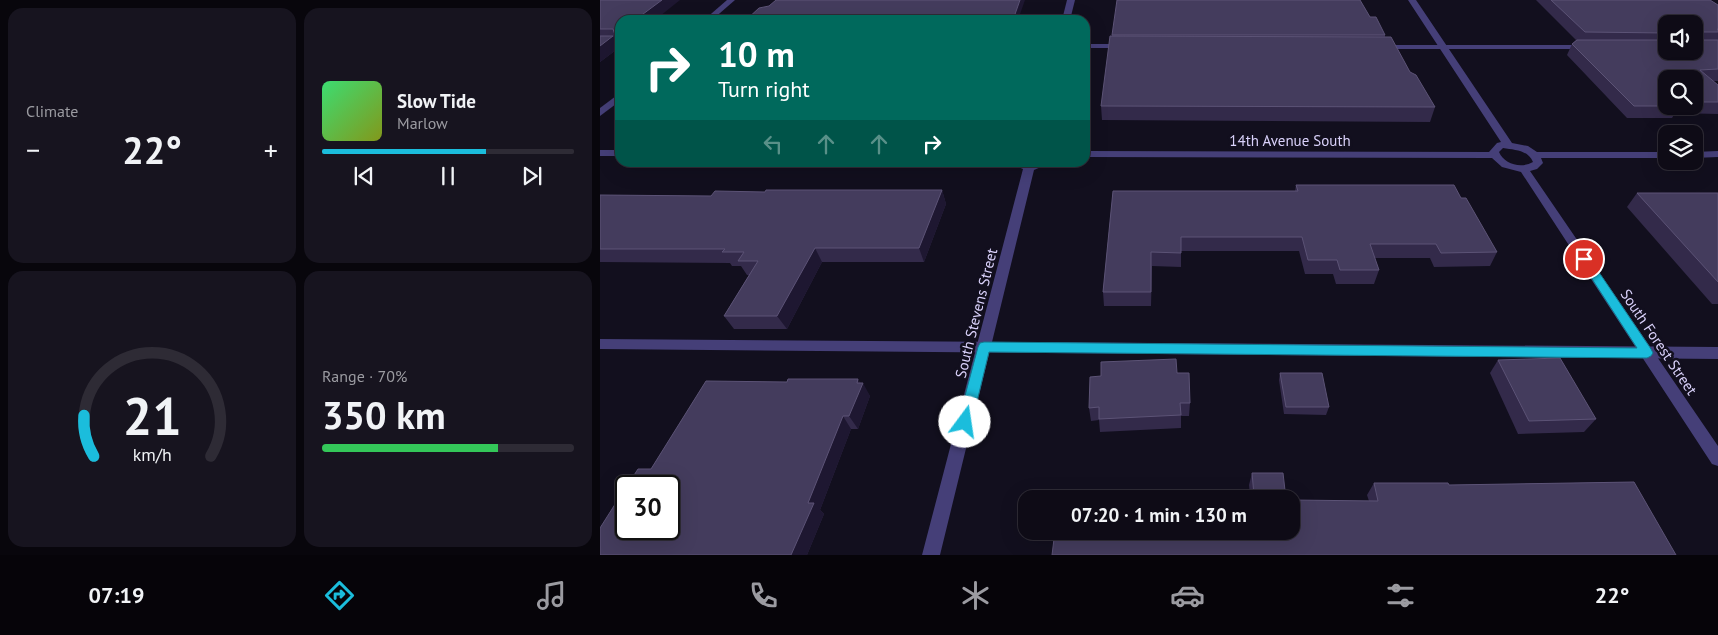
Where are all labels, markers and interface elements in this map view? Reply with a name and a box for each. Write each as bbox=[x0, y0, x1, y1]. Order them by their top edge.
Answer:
map controls bbox=[1658, 15, 1703, 170]
button: sound bbox=[1658, 15, 1703, 60]
text: 10 m bbox=[718, 31, 795, 77]
icon: right bbox=[635, 35, 700, 100]
button: search bbox=[1658, 70, 1703, 115]
text: Turn right bbox=[718, 75, 810, 103]
text: Slow Tide bbox=[397, 89, 476, 113]
text: Climate bbox=[26, 101, 78, 121]
text: Marlow bbox=[397, 113, 448, 133]
text: 22° bbox=[122, 125, 182, 174]
button: layers bbox=[1658, 125, 1703, 170]
icon: left bbox=[759, 130, 787, 158]
icon: ahead bbox=[812, 130, 840, 158]
icon: ahead bbox=[865, 130, 893, 158]
icon: right bbox=[918, 130, 946, 158]
text: − bbox=[26, 131, 40, 168]
text: + bbox=[264, 131, 278, 168]
street label: 14th Avenue South bbox=[1229, 131, 1351, 150]
icon: previous bbox=[350, 162, 378, 190]
icon: pause bbox=[434, 162, 462, 190]
icon: next bbox=[518, 162, 546, 190]
pin bbox=[1563, 238, 1605, 280]
icon: arrive bbox=[1570, 245, 1598, 273]
street label: South Stevens Street bbox=[951, 246, 1001, 380]
street label: South Forest Street bbox=[1617, 285, 1701, 399]
text: Range · 70% bbox=[322, 366, 407, 386]
text: 21 bbox=[123, 382, 181, 449]
text: 350 km bbox=[322, 390, 446, 439]
position arrow bbox=[938, 395, 990, 447]
text: km/h bbox=[132, 443, 172, 466]
speed limit sign: 30 bbox=[615, 475, 680, 540]
text: 07:20 · 1 min · 130 m bbox=[1071, 503, 1247, 527]
icon: directions bbox=[322, 578, 357, 613]
icon: music bbox=[534, 578, 569, 613]
icon: phone bbox=[746, 578, 781, 613]
icon: climate bbox=[958, 578, 993, 613]
icon: car bbox=[1170, 578, 1205, 613]
icon: filters bbox=[1383, 578, 1418, 613]
text: 07:19 bbox=[89, 581, 144, 609]
text: 22° bbox=[1595, 581, 1629, 609]

